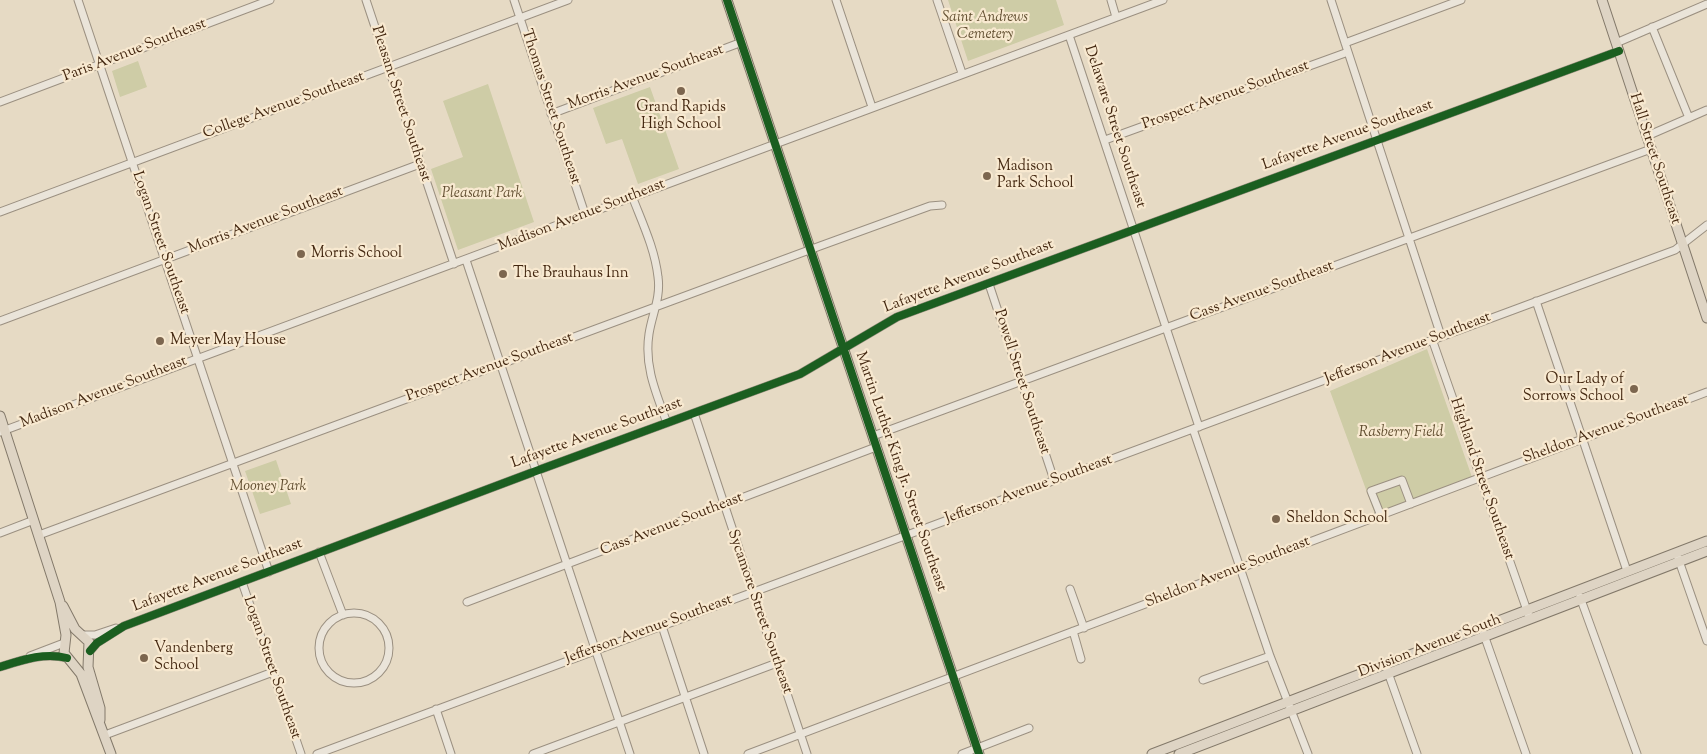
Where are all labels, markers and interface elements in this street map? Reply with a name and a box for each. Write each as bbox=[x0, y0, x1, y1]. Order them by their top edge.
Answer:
park label: Saint Andrews Cemetery bbox=[942, 9, 1028, 44]
street label: Paris Avenue Southeast bbox=[61, 15, 209, 87]
street label: Pleasant Street Southeast bbox=[366, 24, 434, 184]
street label: Thomas Street Southeast bbox=[516, 27, 584, 187]
street label: Morris Avenue Southeast bbox=[566, 41, 726, 115]
street label: Delaware Street Southeast bbox=[1079, 43, 1149, 211]
street label: Prospect Avenue Southeast bbox=[1140, 57, 1312, 135]
street label: College Avenue Southeast bbox=[201, 68, 367, 144]
marker: Grand Rapids High School bbox=[675, 85, 687, 97]
street label: Hall Street Southeast bbox=[1624, 91, 1684, 227]
street label: Lafayette Avenue Southeast bbox=[1260, 97, 1436, 175]
place label: Grand Rapids High School bbox=[636, 99, 726, 134]
place label: Madison Park School bbox=[997, 158, 1074, 193]
street label: Logan Street Southeast bbox=[127, 169, 193, 317]
marker: Madison Park School bbox=[981, 170, 993, 182]
street label: Madison Avenue Southeast bbox=[496, 176, 668, 256]
street label: Morris Avenue Southeast bbox=[186, 183, 346, 259]
park label: Pleasant Park bbox=[442, 185, 522, 203]
street label: Lafayette Avenue Southeast bbox=[882, 236, 1056, 318]
place label: Morris School bbox=[311, 245, 402, 263]
marker: Morris School bbox=[295, 248, 307, 260]
street label: Cass Avenue Southeast bbox=[1188, 258, 1336, 326]
place label: The Brauhaus Inn bbox=[513, 265, 629, 283]
marker: The Brauhaus Inn bbox=[497, 268, 509, 280]
street label: Powell Street Southeast bbox=[989, 307, 1053, 457]
street label: Jefferson Avenue Southeast bbox=[1322, 309, 1494, 389]
street label: Prospect Avenue Southeast bbox=[404, 329, 576, 407]
place label: Meyer May House bbox=[170, 332, 286, 350]
marker: Meyer May House bbox=[154, 335, 166, 347]
street label: Martin Luther King Jr. Street Southeast bbox=[850, 350, 950, 594]
street label: Madison Avenue Southeast bbox=[18, 353, 190, 433]
place label: Our Lady of Sorrows School bbox=[1523, 371, 1624, 406]
marker: Our Lady of Sorrows School bbox=[1628, 383, 1640, 395]
street label: Sheldon Avenue Southeast bbox=[1521, 392, 1691, 468]
street label: Lafayette Avenue Southeast bbox=[509, 395, 685, 473]
street label: Highland Street Southeast bbox=[1445, 396, 1517, 562]
park label: Rasberry Field bbox=[1359, 424, 1443, 442]
street label: Jefferson Avenue Southeast bbox=[943, 451, 1115, 529]
park label: Mooney Park bbox=[230, 478, 306, 496]
street label: Cass Avenue Southeast bbox=[598, 489, 746, 561]
place label: Sheldon School bbox=[1286, 510, 1388, 528]
marker: Sheldon School bbox=[1270, 513, 1282, 525]
street label: Sycamore Street Southeast bbox=[722, 528, 796, 696]
street label: Sheldon Avenue Southeast bbox=[1143, 533, 1313, 613]
street label: Lafayette Avenue Southeast bbox=[131, 535, 305, 617]
street label: Jefferson Avenue Southeast bbox=[563, 591, 735, 669]
street label: Logan Street Southeast bbox=[238, 594, 304, 742]
street label: Division Avenue South bbox=[1356, 611, 1504, 683]
place label: Vandenberg School bbox=[154, 640, 233, 675]
marker: Vandenberg School bbox=[138, 652, 150, 664]

